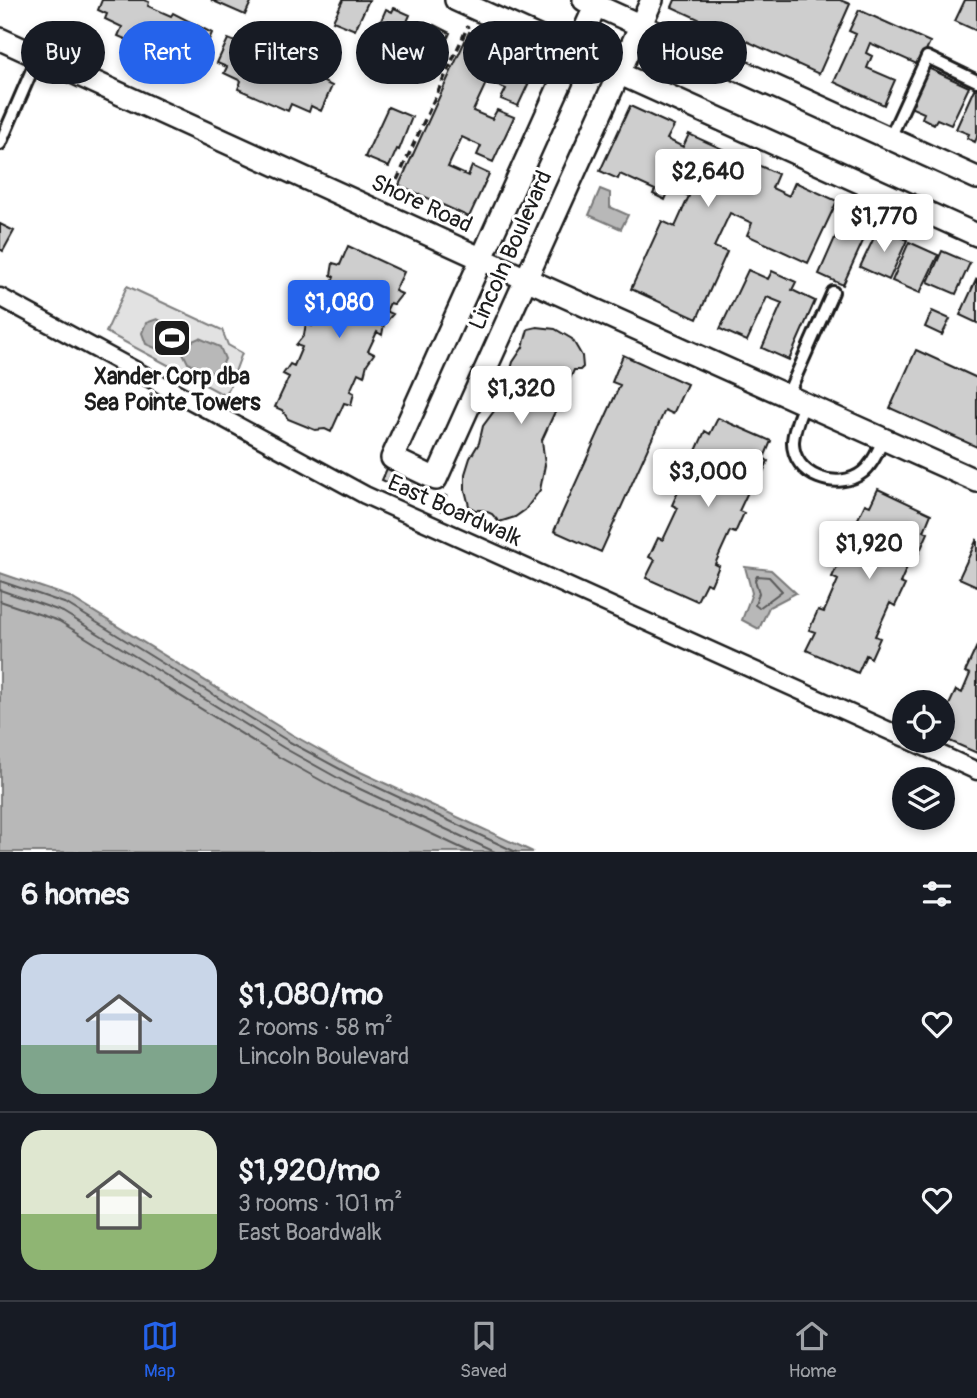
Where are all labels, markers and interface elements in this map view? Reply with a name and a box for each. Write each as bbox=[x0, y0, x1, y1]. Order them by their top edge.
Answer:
chip: Buy bbox=[21, 21, 105, 84]
chip: Rent bbox=[119, 21, 215, 84]
chip: Filters bbox=[229, 21, 342, 84]
chip: New bbox=[356, 21, 449, 84]
chip: Apartment bbox=[463, 21, 623, 84]
chip: House bbox=[637, 21, 747, 84]
pin: $2,640 bbox=[651, 150, 765, 209]
text: $2,640 bbox=[671, 157, 745, 186]
street label: Lincoln Boulevard bbox=[462, 166, 559, 334]
street label: Shore Road bbox=[367, 167, 477, 239]
pin: $1,770 bbox=[827, 194, 941, 254]
text: $1,770 bbox=[850, 202, 918, 231]
pin: $1,080 bbox=[282, 280, 396, 340]
text: $1,080 bbox=[304, 288, 374, 317]
sports icon: Xander Corp dba Sea Pointe Towers bbox=[151, 317, 193, 359]
place label: Xander Corp dba Sea Pointe Towers bbox=[84, 362, 261, 417]
pin: $1,320 bbox=[464, 366, 578, 426]
text: $1,320 bbox=[487, 374, 555, 403]
pin: $3,000 bbox=[651, 449, 765, 509]
text: $3,000 bbox=[669, 457, 747, 486]
street label: East Boardwalk bbox=[383, 468, 527, 553]
pin: $1,920 bbox=[812, 522, 926, 581]
text: $1,920 bbox=[835, 529, 903, 558]
map controls bbox=[892, 690, 955, 830]
button: locate bbox=[892, 690, 955, 753]
button: layers bbox=[892, 767, 955, 830]
icon: filters bbox=[918, 875, 956, 913]
text: 6 homes bbox=[21, 876, 129, 913]
text: $1,080/mo bbox=[238, 976, 383, 1013]
icon: home bbox=[77, 982, 161, 1066]
icon: heart bbox=[918, 1005, 956, 1043]
text: 2 rooms · 58 m² bbox=[238, 1013, 393, 1042]
text: Lincoln Boulevard bbox=[238, 1042, 409, 1071]
text: $1,920/mo bbox=[238, 1152, 380, 1189]
icon: home bbox=[77, 1158, 161, 1242]
icon: heart bbox=[918, 1181, 956, 1219]
text: 3 rooms · 101 m² bbox=[238, 1189, 402, 1218]
text: East Boardwalk bbox=[238, 1218, 382, 1247]
tab: Map bbox=[141, 1317, 179, 1383]
tab: Saved bbox=[460, 1317, 507, 1383]
tab: Home bbox=[788, 1317, 836, 1383]

